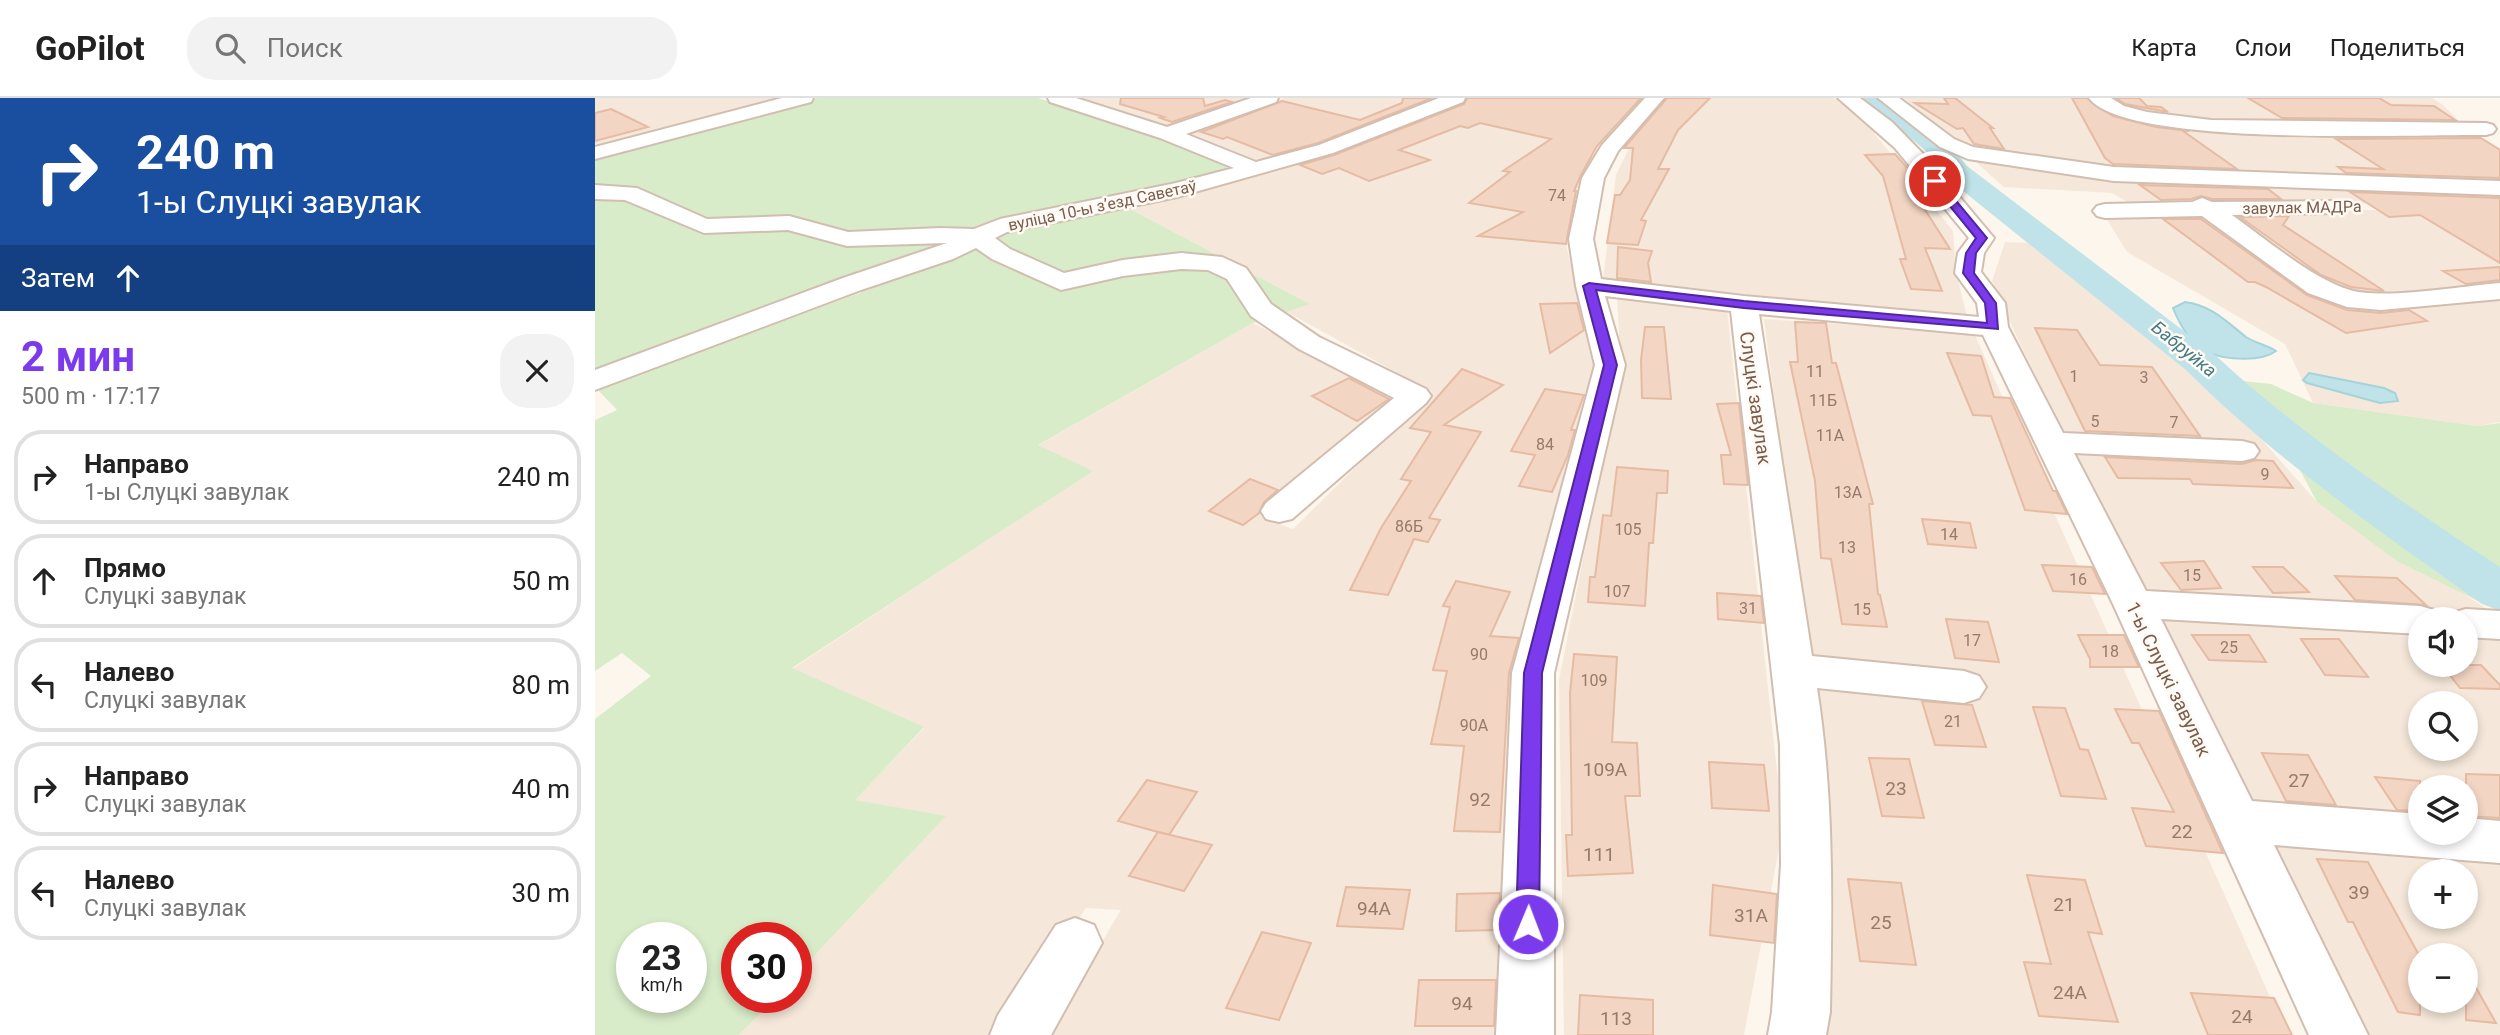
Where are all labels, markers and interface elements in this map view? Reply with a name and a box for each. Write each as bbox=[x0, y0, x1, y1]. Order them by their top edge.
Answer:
search box bbox=[187, 17, 677, 80]
text: GoPilot bbox=[35, 29, 145, 68]
icon: search bbox=[211, 29, 249, 67]
text: Поиск bbox=[267, 33, 343, 63]
text: Карта bbox=[2131, 34, 2197, 62]
text: Слои bbox=[2235, 34, 2292, 62]
text: Поделиться bbox=[2330, 34, 2465, 62]
text: 240 m bbox=[136, 124, 275, 181]
icon: right bbox=[21, 126, 112, 217]
pin bbox=[1905, 151, 1965, 211]
icon: arrive bbox=[1916, 162, 1954, 200]
street label: вуліца 10-ы зʼезд Саветаў bbox=[1006, 176, 1198, 235]
text: 1-ы Слуцкі завулак bbox=[136, 183, 422, 221]
house number: 74 bbox=[1548, 186, 1566, 205]
street label: завулак МАДРа bbox=[2242, 197, 2362, 218]
icon: ahead bbox=[109, 259, 147, 297]
text: Затем bbox=[21, 263, 95, 293]
water label: Бабруйка bbox=[2148, 316, 2221, 381]
street label: Слуцкі завулак bbox=[1735, 330, 1776, 467]
text: 2 мин bbox=[21, 332, 135, 381]
button: close bbox=[500, 334, 574, 408]
house number: 11 bbox=[1806, 362, 1824, 381]
house number: 1 bbox=[2070, 367, 2079, 386]
house number: 3 bbox=[2140, 368, 2149, 387]
text: 500 m · 17:17 bbox=[21, 383, 160, 410]
house number: 11Б bbox=[1809, 391, 1837, 410]
house number: 5 bbox=[2091, 412, 2100, 431]
house number: 7 bbox=[2170, 413, 2179, 432]
house number: 11А bbox=[1816, 426, 1845, 445]
house number: 84 bbox=[1536, 435, 1554, 454]
text: Направо bbox=[84, 449, 189, 479]
icon: right bbox=[25, 458, 63, 496]
text: 240 m bbox=[497, 462, 570, 492]
house number: 9 bbox=[2261, 465, 2270, 484]
text: 1-ы Слуцкі завулак bbox=[84, 479, 289, 506]
house number: 13А bbox=[1834, 483, 1863, 502]
house number: 86Б bbox=[1395, 517, 1423, 536]
house number: 105 bbox=[1615, 520, 1641, 539]
house number: 14 bbox=[1940, 525, 1958, 544]
house number: 13 bbox=[1838, 538, 1856, 557]
text: Прямо bbox=[84, 553, 166, 583]
icon: ahead bbox=[25, 562, 63, 600]
text: 50 m bbox=[512, 566, 570, 596]
house number: 15 bbox=[2183, 566, 2201, 585]
house number: 16 bbox=[2069, 570, 2087, 589]
house number: 107 bbox=[1604, 582, 1630, 601]
text: Слуцкі завулак bbox=[84, 583, 246, 610]
street label: 1-ы Слуцкі завулак bbox=[2121, 598, 2216, 761]
house number: 31 bbox=[1739, 599, 1757, 618]
house number: 15 bbox=[1853, 600, 1871, 619]
map controls bbox=[2408, 607, 2478, 1013]
button: sound bbox=[2408, 607, 2478, 677]
house number: 17 bbox=[1963, 631, 1981, 650]
house number: 25 bbox=[2220, 638, 2238, 657]
house number: 18 bbox=[2101, 642, 2119, 661]
house number: 90 bbox=[1470, 645, 1488, 664]
text: Налево bbox=[84, 657, 174, 687]
icon: left bbox=[25, 666, 63, 704]
text: 80 m bbox=[512, 670, 570, 700]
house number: 109 bbox=[1581, 671, 1607, 690]
text: Слуцкі завулак bbox=[84, 687, 246, 714]
button: search bbox=[2408, 691, 2478, 761]
house number: 21 bbox=[1944, 712, 1962, 731]
house number: 90А bbox=[1460, 716, 1489, 735]
house number: 109А bbox=[1583, 758, 1628, 781]
text: Направо bbox=[84, 761, 189, 791]
house number: 27 bbox=[2288, 769, 2310, 792]
icon: right bbox=[25, 770, 63, 808]
text: 40 m bbox=[512, 774, 570, 804]
button: layers bbox=[2408, 775, 2478, 845]
house number: 23 bbox=[1885, 777, 1907, 800]
house number: 92 bbox=[1469, 788, 1491, 811]
text: Слуцкі завулак bbox=[84, 791, 246, 818]
house number: 22 bbox=[2171, 820, 2193, 843]
house number: 111 bbox=[1583, 843, 1615, 866]
button: + bbox=[2408, 859, 2478, 929]
text: Налево bbox=[84, 865, 174, 895]
icon: left bbox=[25, 874, 63, 912]
text: 30 m bbox=[512, 878, 570, 908]
house number: 39 bbox=[2348, 881, 2370, 904]
position arrow bbox=[1491, 887, 1565, 961]
house number: 21 bbox=[2053, 893, 2075, 916]
text: Слуцкі завулак bbox=[84, 895, 246, 922]
house number: 94А bbox=[1357, 897, 1391, 920]
house number: 31А bbox=[1734, 904, 1768, 927]
house number: 25 bbox=[1870, 911, 1892, 934]
speed limit sign: 30 bbox=[721, 922, 812, 1013]
text: 23 bbox=[641, 938, 682, 979]
button: − bbox=[2408, 943, 2478, 1013]
text: km/h bbox=[640, 974, 683, 995]
house number: 24А bbox=[2053, 981, 2087, 1004]
house number: 94 bbox=[1451, 992, 1473, 1015]
house number: 24 bbox=[2231, 1005, 2253, 1028]
house number: 113 bbox=[1600, 1007, 1632, 1030]

